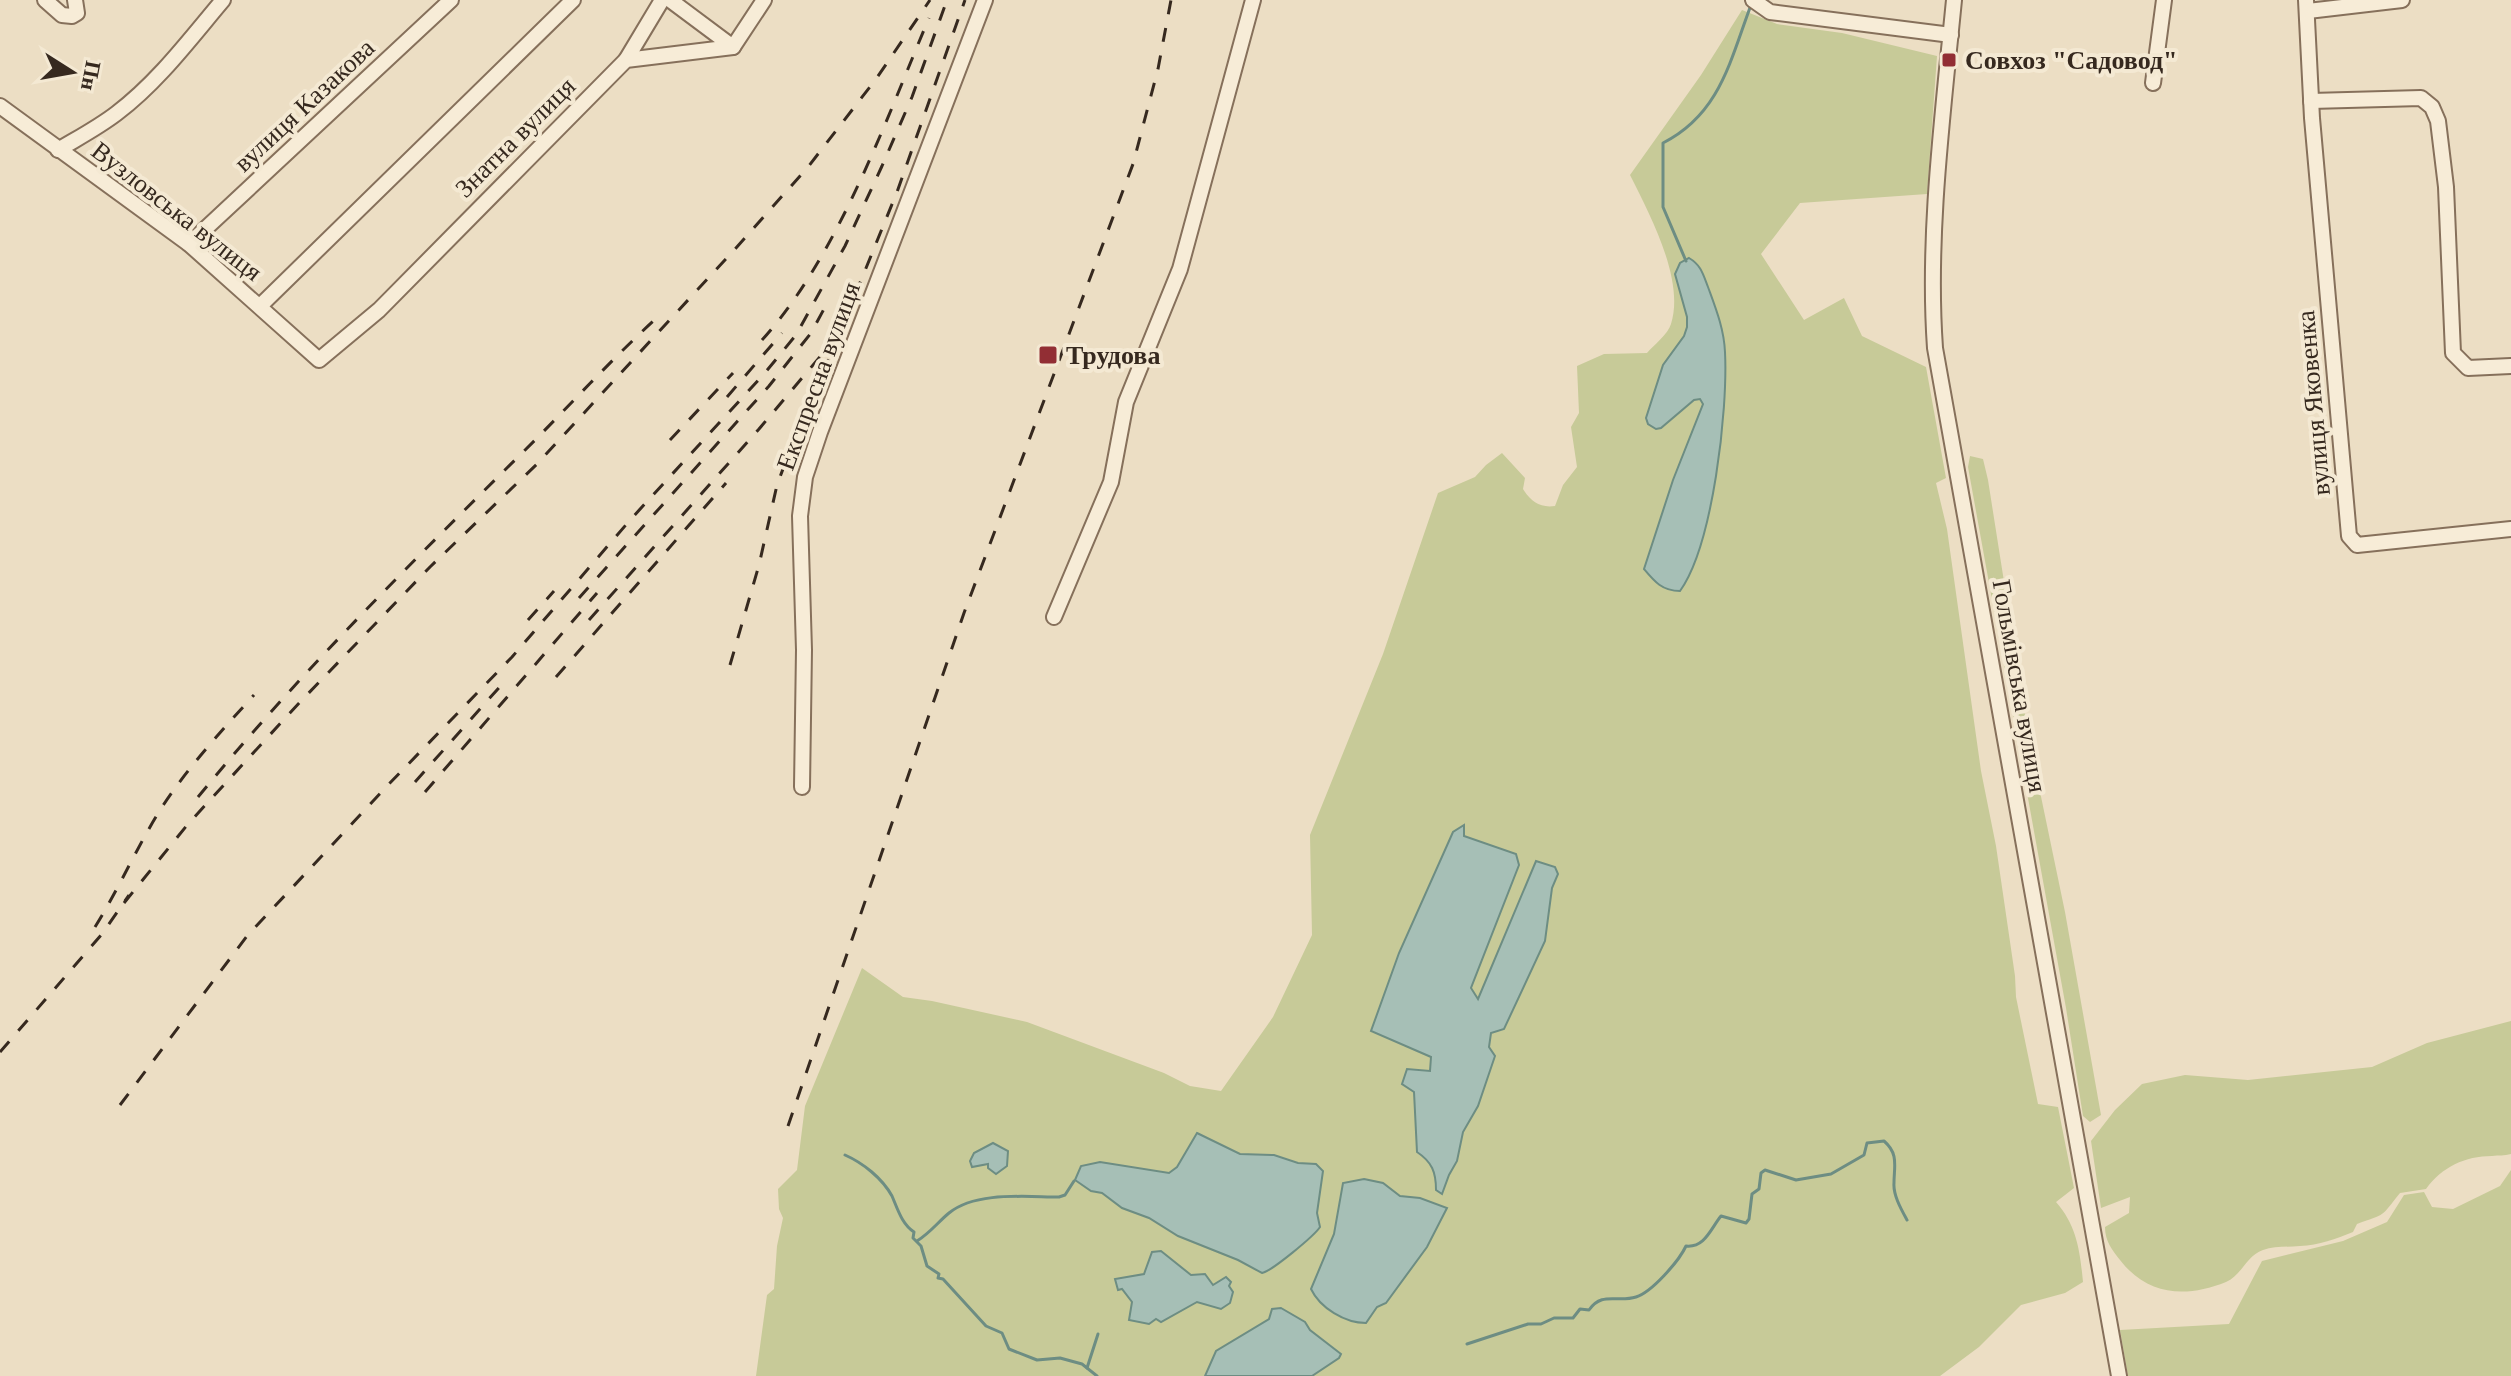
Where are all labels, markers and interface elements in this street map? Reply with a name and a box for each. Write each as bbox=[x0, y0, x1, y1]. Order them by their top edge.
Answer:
north arrow bbox=[32, 32, 112, 112]
street label: вулиця Казакова bbox=[228, 33, 381, 178]
place label: Совхоз "Садовод" bbox=[1965, 46, 2178, 75]
marker: Совхоз "Садовод" bbox=[1940, 51, 1958, 69]
text: Пн bbox=[76, 59, 106, 93]
street label: Знатна вулиця bbox=[450, 72, 581, 203]
street label: Вузловська вулиця bbox=[86, 136, 268, 287]
street label: Експресна вулиця bbox=[771, 278, 866, 474]
street label: вулиця Яковенка bbox=[2291, 309, 2336, 497]
place label: Трудова bbox=[1066, 341, 1160, 370]
marker: Трудова bbox=[1037, 344, 1059, 366]
street label: Гольмівська вулиця bbox=[1986, 577, 2053, 795]

